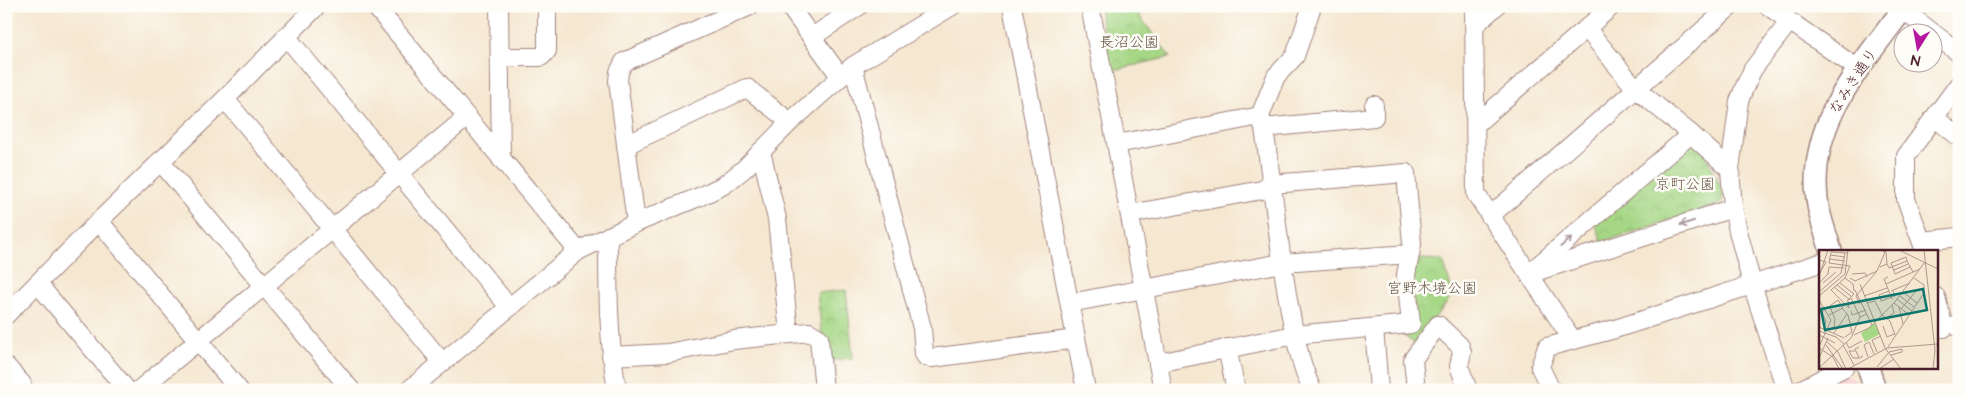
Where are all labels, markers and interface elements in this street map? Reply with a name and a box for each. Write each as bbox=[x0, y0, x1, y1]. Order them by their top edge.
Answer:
north arrow bbox=[1892, 22, 1942, 72]
park label: 長沼公園 bbox=[1099, 32, 1159, 53]
street label: なみき通り bbox=[1824, 44, 1883, 118]
text: N bbox=[1909, 49, 1922, 70]
park label: 京町公園 bbox=[1655, 174, 1715, 195]
one-way arrow bbox=[1679, 219, 1695, 228]
one-way arrow bbox=[1560, 236, 1573, 248]
inset map bbox=[1819, 250, 1938, 368]
park label: 宮野木境公園 bbox=[1387, 278, 1477, 299]

